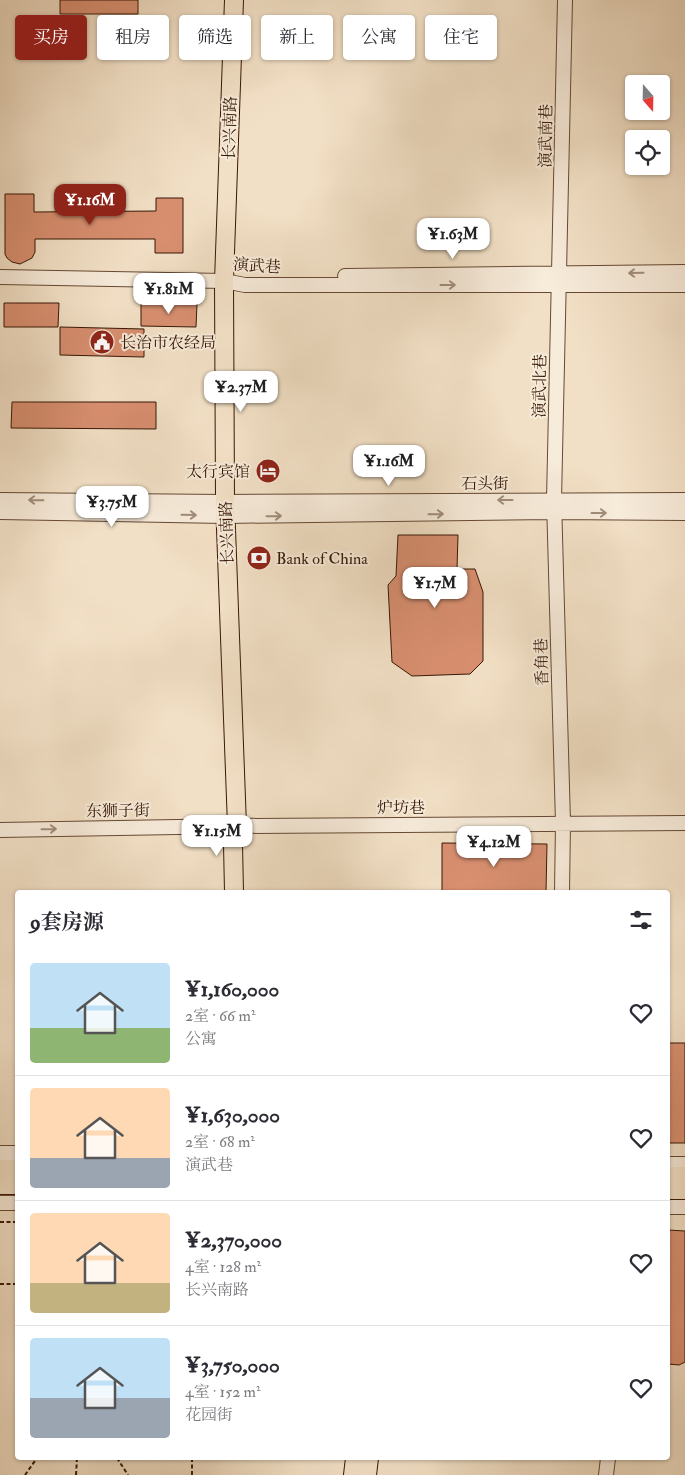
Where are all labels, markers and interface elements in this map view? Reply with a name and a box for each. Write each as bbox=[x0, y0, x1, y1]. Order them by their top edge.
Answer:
chip: 买房 bbox=[15, 15, 87, 60]
chip: 租房 bbox=[97, 15, 169, 60]
chip: 筛选 bbox=[179, 15, 251, 60]
chip: 新上 bbox=[261, 15, 333, 60]
chip: 公寓 bbox=[343, 15, 415, 60]
chip: 住宅 bbox=[425, 15, 497, 60]
north arrow bbox=[625, 75, 670, 120]
map controls bbox=[625, 75, 670, 175]
street label: 长兴南路 bbox=[219, 96, 241, 160]
street label: 演武南巷 bbox=[535, 104, 557, 168]
button: locate bbox=[625, 130, 670, 175]
pin: ¥1.16M bbox=[49, 184, 131, 226]
text: ¥1.16M bbox=[65, 190, 115, 210]
pin: ¥1.63M bbox=[412, 218, 494, 260]
text: ¥1.63M bbox=[428, 224, 478, 244]
street label: 演武巷 bbox=[232, 254, 282, 278]
one-way arrow bbox=[629, 268, 645, 277]
pin: ¥1.81M bbox=[128, 272, 210, 315]
text: ¥1.81M bbox=[144, 279, 194, 299]
one-way arrow bbox=[439, 280, 455, 290]
public building icon: 长治市农经局 bbox=[89, 329, 115, 355]
place label: 长治市农经局 bbox=[120, 333, 216, 353]
street label: 演武北巷 bbox=[529, 354, 551, 418]
pin: ¥2.37M bbox=[200, 370, 282, 413]
text: ¥2.37M bbox=[215, 377, 267, 397]
pin: ¥1.16M bbox=[348, 444, 430, 487]
text: ¥1.16M bbox=[364, 451, 414, 471]
hotel icon: 太行宾馆 bbox=[255, 458, 281, 484]
place label: 太行宾馆 bbox=[186, 462, 250, 482]
street label: 石头街 bbox=[461, 474, 509, 494]
pin: ¥3.75M bbox=[71, 486, 153, 528]
text: ¥3.75M bbox=[87, 492, 137, 512]
one-way arrow bbox=[28, 495, 44, 505]
one-way arrow bbox=[497, 495, 514, 505]
street label: 长兴南路 bbox=[216, 501, 238, 565]
one-way arrow bbox=[590, 508, 607, 518]
one-way arrow bbox=[428, 509, 444, 519]
one-way arrow bbox=[180, 511, 196, 520]
one-way arrow bbox=[266, 511, 282, 520]
bank icon: Bank of China bbox=[246, 545, 272, 571]
place label: Bank of China bbox=[276, 549, 368, 569]
pin: ¥1.7M bbox=[400, 566, 470, 609]
text: ¥1.7M bbox=[413, 573, 457, 593]
street label: 香角巷 bbox=[531, 638, 553, 686]
street label: 炉坊巷 bbox=[377, 798, 425, 818]
street label: 东狮子街 bbox=[86, 800, 150, 822]
pin: ¥1.15M bbox=[176, 814, 258, 857]
text: ¥1.15M bbox=[192, 821, 242, 841]
one-way arrow bbox=[40, 824, 56, 834]
pin: ¥4.12M bbox=[453, 826, 535, 868]
text: ¥4.12M bbox=[467, 832, 521, 852]
icon: filters bbox=[627, 906, 655, 934]
text: 9套房源 bbox=[30, 909, 104, 936]
text: ¥1,160,000 bbox=[185, 976, 279, 1003]
icon: home bbox=[70, 983, 130, 1043]
icon: heart bbox=[627, 999, 655, 1027]
text: 2室 · 66 m² bbox=[185, 1006, 255, 1026]
text: 公寓 bbox=[185, 1029, 217, 1049]
text: ¥1,630,000 bbox=[185, 1102, 280, 1129]
icon: home bbox=[70, 1108, 130, 1168]
icon: heart bbox=[627, 1124, 655, 1152]
text: 2室 · 68 m² bbox=[185, 1132, 255, 1152]
text: 演武巷 bbox=[185, 1155, 233, 1175]
text: ¥2,370,000 bbox=[185, 1227, 282, 1254]
icon: home bbox=[70, 1233, 130, 1293]
icon: heart bbox=[627, 1249, 655, 1277]
text: 4室 · 128 m² bbox=[185, 1257, 261, 1277]
text: 长兴南路 bbox=[185, 1280, 249, 1300]
text: ¥3,750,000 bbox=[185, 1352, 280, 1379]
icon: home bbox=[70, 1358, 130, 1418]
icon: heart bbox=[627, 1374, 655, 1402]
text: 4室 · 152 m² bbox=[185, 1382, 261, 1402]
text: 花园街 bbox=[185, 1405, 233, 1425]

